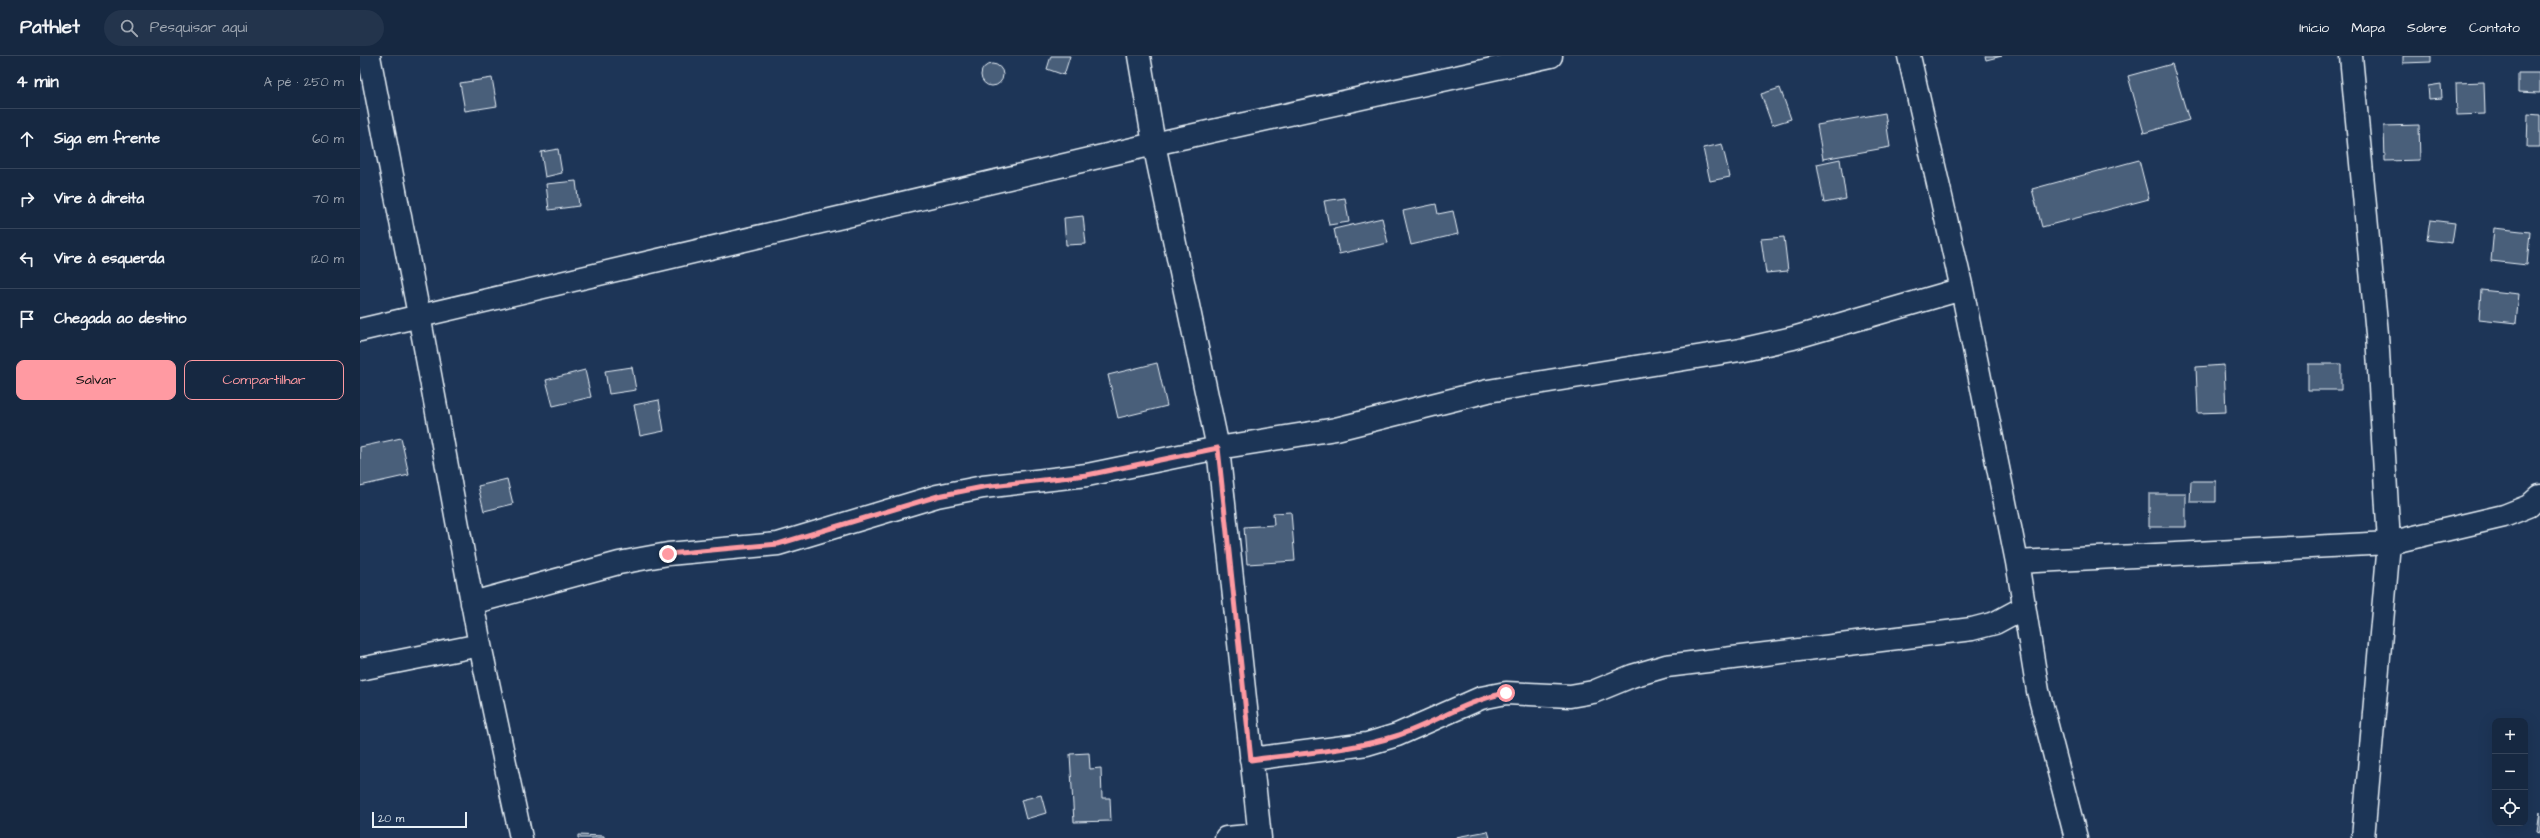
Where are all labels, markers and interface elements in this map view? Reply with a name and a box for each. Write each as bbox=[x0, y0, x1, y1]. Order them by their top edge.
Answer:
search box bbox=[104, 10, 384, 46]
text: Pathlet bbox=[20, 14, 80, 41]
icon: search bbox=[118, 17, 140, 39]
text: Pesquisar aqui bbox=[150, 17, 247, 38]
text: Início bbox=[2299, 18, 2329, 38]
text: Mapa bbox=[2351, 18, 2385, 38]
text: Sobre bbox=[2407, 18, 2447, 38]
text: Contato bbox=[2469, 18, 2520, 38]
text: 4 min bbox=[16, 70, 59, 94]
text: A pé · 250 m bbox=[264, 73, 344, 91]
icon: ahead bbox=[16, 128, 38, 150]
text: Siga em frente bbox=[54, 128, 160, 149]
text: 60 m bbox=[312, 130, 344, 148]
icon: right bbox=[16, 188, 38, 210]
text: Vire à direita bbox=[54, 188, 144, 209]
text: 70 m bbox=[312, 190, 344, 208]
icon: left bbox=[16, 248, 38, 270]
text: Vire à esquerda bbox=[54, 248, 164, 269]
text: 120 m bbox=[311, 250, 344, 268]
icon: arrive bbox=[16, 308, 38, 330]
text: Chegada ao destino bbox=[54, 308, 187, 329]
button: Salvar bbox=[16, 360, 176, 400]
button: Compartilhar bbox=[184, 360, 344, 400]
route end bbox=[659, 545, 677, 563]
route start bbox=[1497, 684, 1515, 702]
map controls bbox=[2492, 718, 2528, 826]
button: + bbox=[2492, 718, 2528, 754]
button: − bbox=[2492, 754, 2528, 790]
button: locate bbox=[2492, 790, 2528, 826]
scale bar bbox=[372, 810, 467, 829]
text: 20 m bbox=[378, 811, 404, 826]

